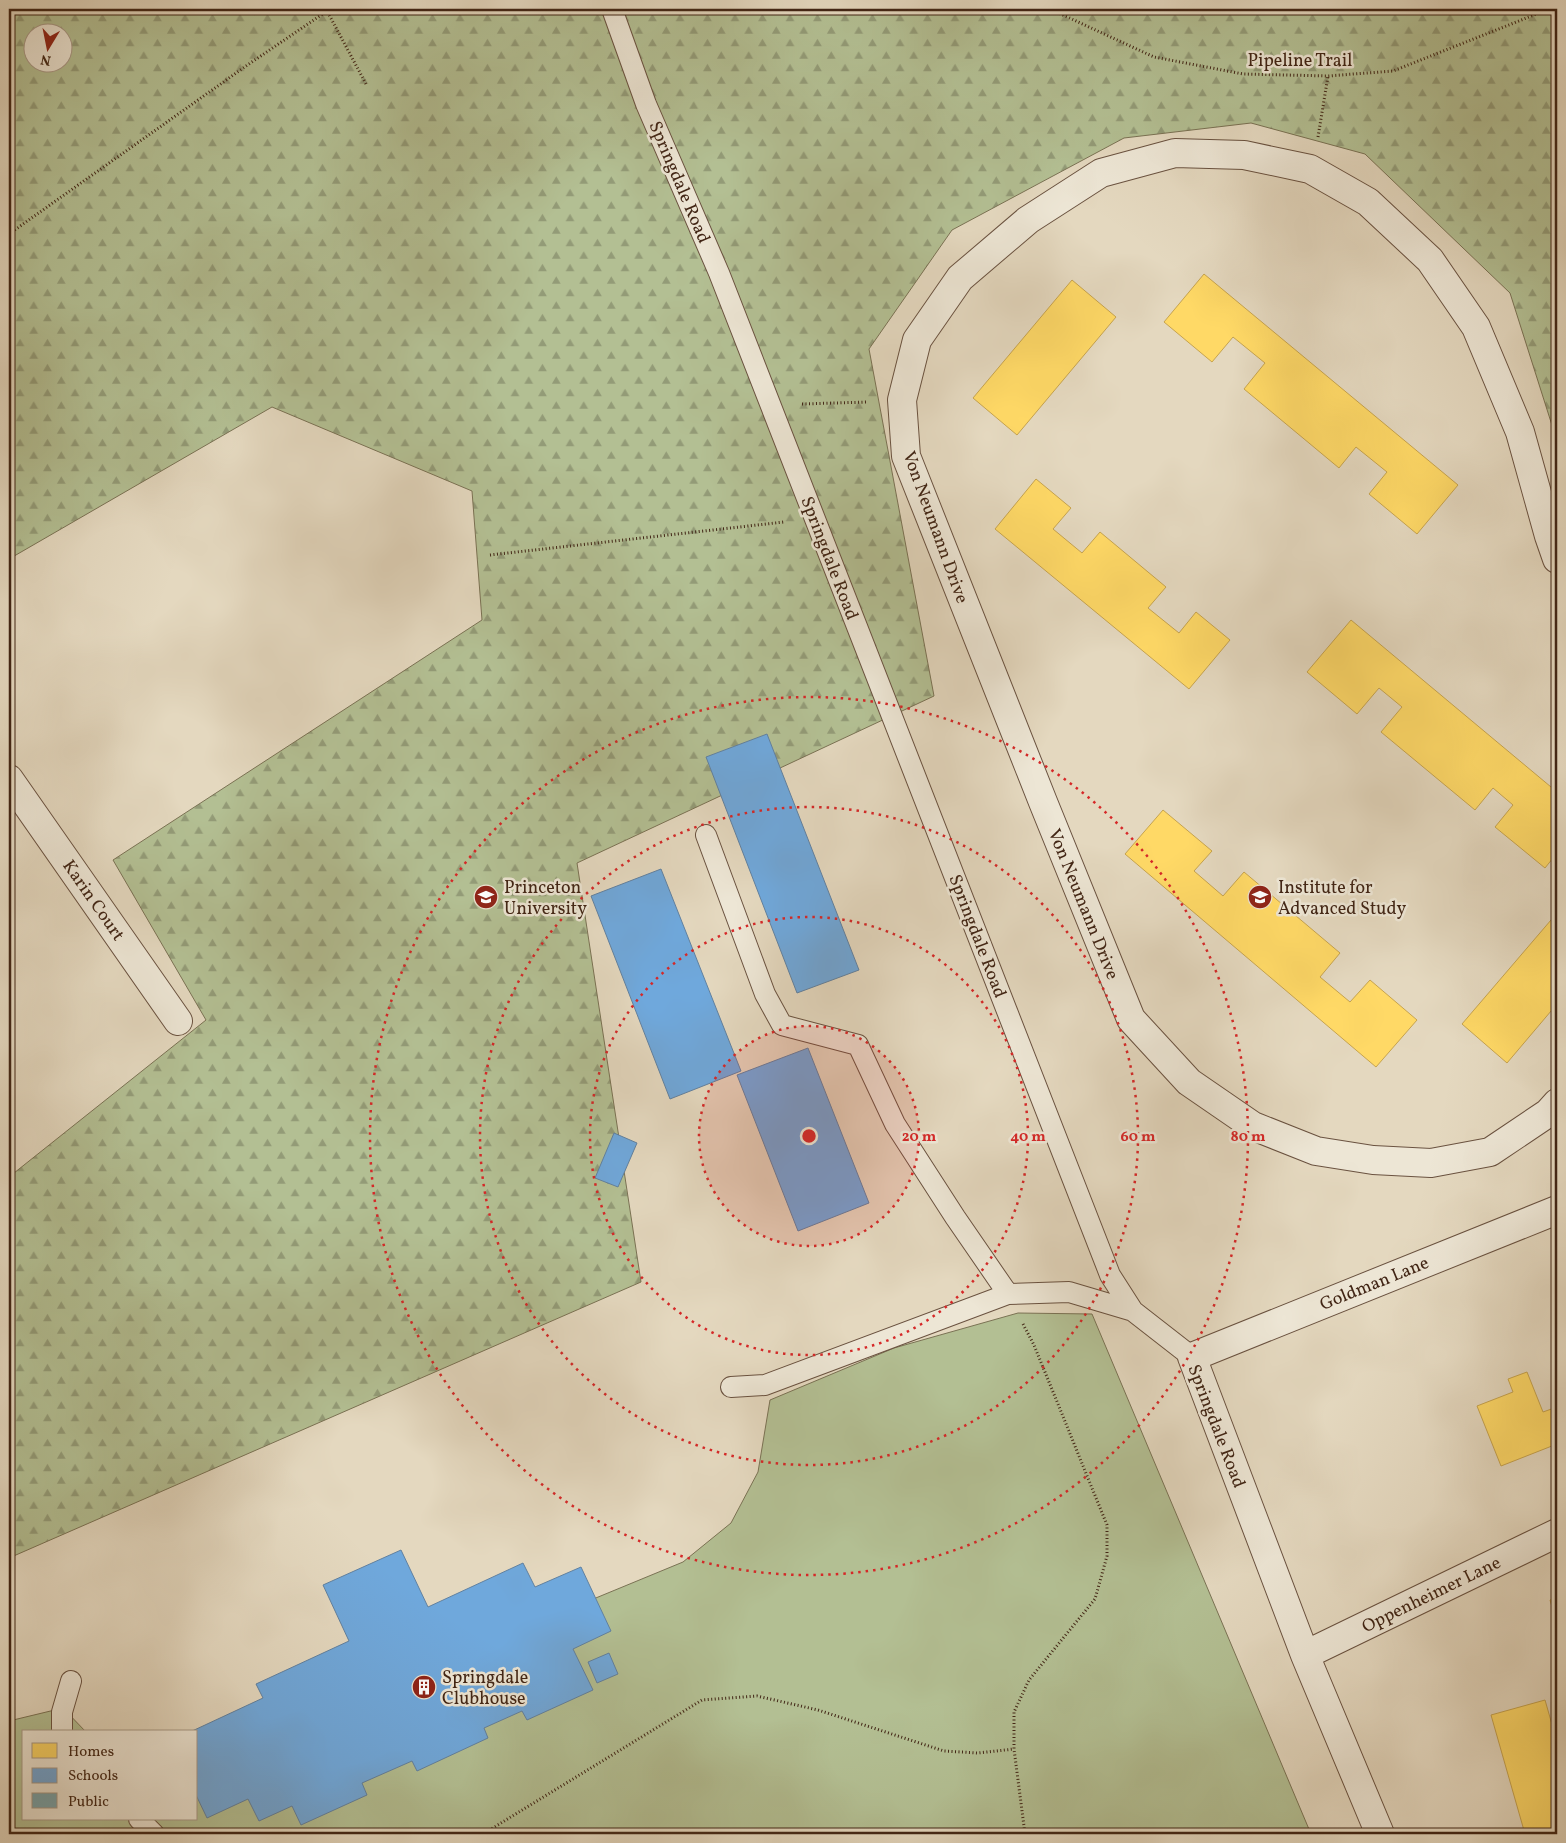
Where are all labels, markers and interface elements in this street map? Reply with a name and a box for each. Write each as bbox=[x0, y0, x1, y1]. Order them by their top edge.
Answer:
north arrow bbox=[22, 22, 72, 72]
text: N bbox=[39, 49, 53, 70]
street label: Pipeline Trail bbox=[1248, 49, 1352, 74]
street label: Springdale Road bbox=[642, 118, 716, 248]
street label: Von Neumann Drive bbox=[895, 448, 974, 607]
street label: Springdale Road bbox=[794, 493, 864, 624]
street label: Von Neumann Drive bbox=[1041, 825, 1124, 984]
street label: Karin Court bbox=[56, 855, 130, 946]
street label: Springdale Road bbox=[942, 871, 1012, 1002]
place label: Princeton University bbox=[504, 876, 587, 922]
place label: Institute for Advanced Study bbox=[1278, 876, 1407, 922]
school or university icon: Princeton University bbox=[473, 884, 499, 910]
school or university icon: Institute for Advanced Study bbox=[1247, 884, 1273, 910]
centre of rings bbox=[800, 1127, 818, 1145]
text: 20 m bbox=[902, 1127, 937, 1148]
text: 40 m bbox=[1010, 1127, 1046, 1148]
text: 60 m bbox=[1121, 1127, 1156, 1148]
text: 80 m bbox=[1231, 1127, 1266, 1148]
street label: Goldman Lane bbox=[1316, 1251, 1433, 1318]
street label: Springdale Road bbox=[1181, 1361, 1251, 1492]
street label: Oppenheimer Lane bbox=[1358, 1551, 1505, 1640]
place label: Springdale Clubhouse bbox=[442, 1666, 528, 1712]
building icon: Springdale Clubhouse bbox=[411, 1674, 437, 1700]
legend bbox=[22, 1730, 198, 1820]
text: Homes bbox=[68, 1742, 114, 1763]
text: Schools bbox=[68, 1766, 118, 1787]
text: Public bbox=[68, 1792, 109, 1813]

